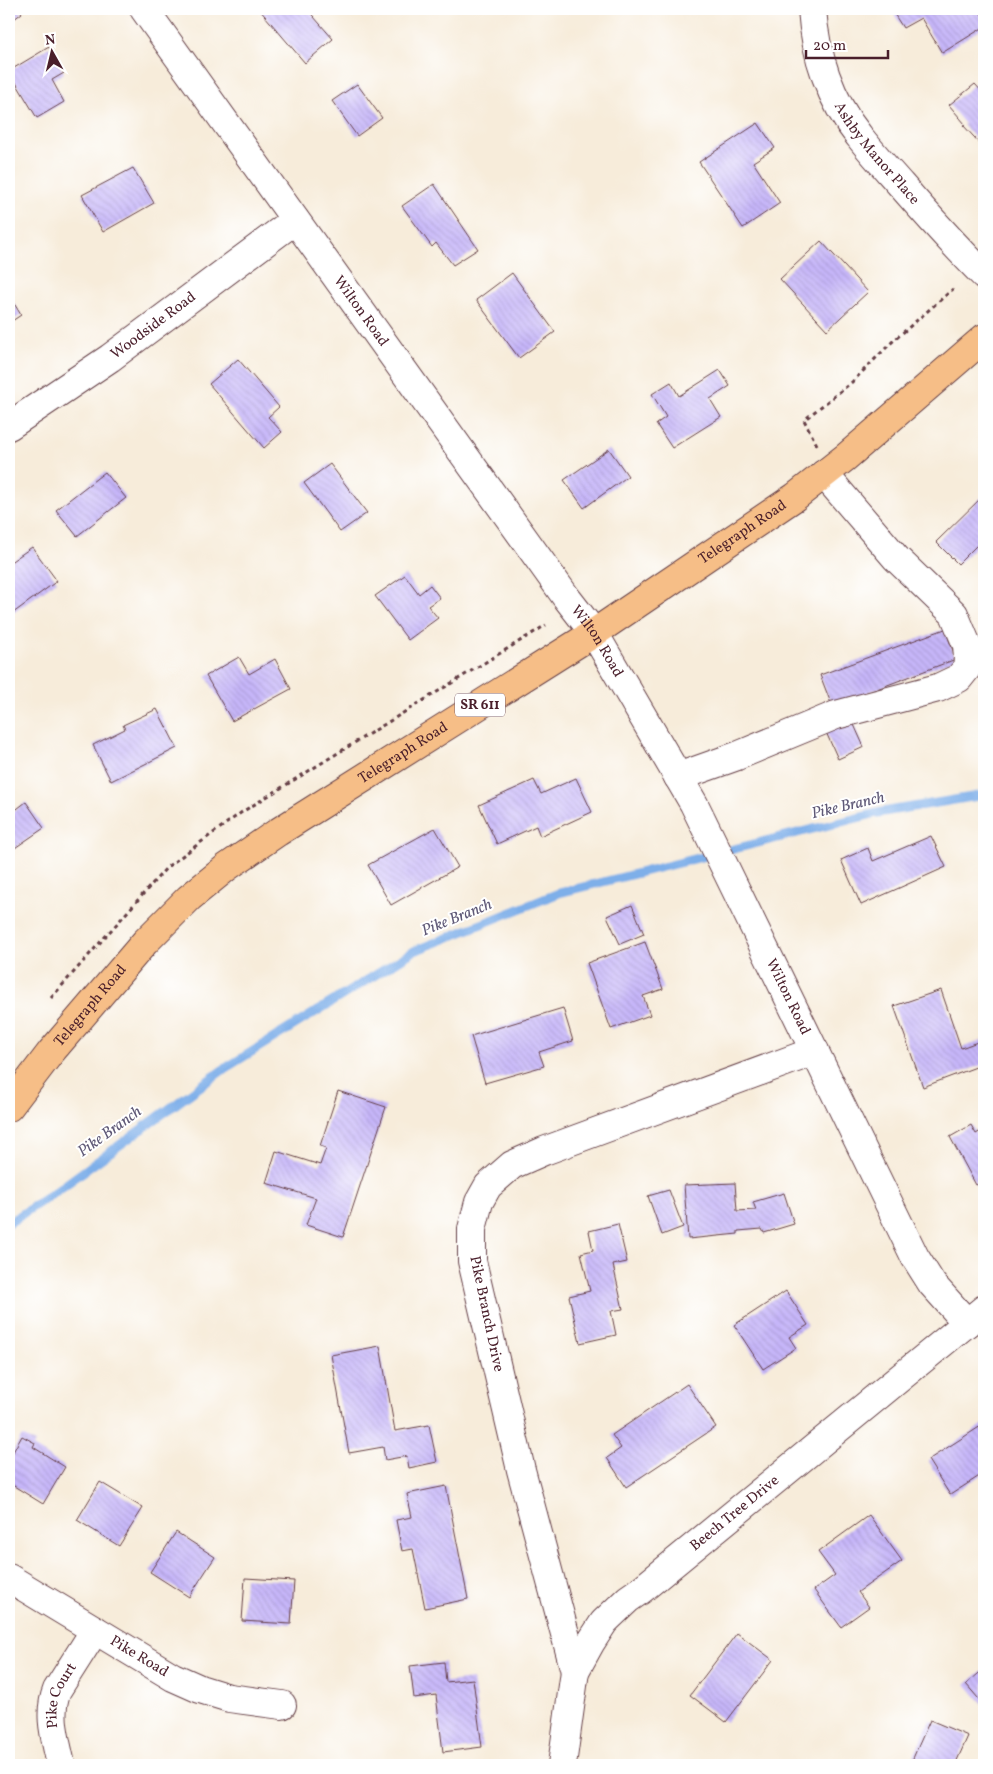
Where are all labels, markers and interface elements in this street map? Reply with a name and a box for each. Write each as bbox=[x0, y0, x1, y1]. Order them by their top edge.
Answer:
north arrow bbox=[28, 28, 78, 78]
scale bar bbox=[806, 28, 888, 60]
text: N bbox=[44, 30, 57, 51]
text: 20 m bbox=[813, 36, 846, 57]
street label: Ashby Manor Place bbox=[829, 98, 924, 210]
street label: Wilton Road bbox=[328, 272, 394, 351]
street label: Woodside Road bbox=[106, 287, 201, 364]
street label: Telegraph Road bbox=[694, 495, 791, 570]
street label: Wilton Road bbox=[566, 601, 628, 681]
road number: SR 611 bbox=[455, 694, 505, 716]
street label: Telegraph Road bbox=[354, 717, 452, 789]
water label: Pike Branch bbox=[809, 787, 887, 825]
water label: Pike Branch bbox=[418, 894, 496, 942]
street label: Wilton Road bbox=[761, 955, 816, 1039]
street label: Telegraph Road bbox=[49, 960, 132, 1051]
water label: Pike Branch bbox=[73, 1101, 147, 1163]
street label: Pike Branch Drive bbox=[463, 1254, 509, 1374]
street label: Beech Tree Drive bbox=[686, 1470, 784, 1556]
street label: Pike Road bbox=[106, 1631, 172, 1682]
street label: Pike Court bbox=[42, 1659, 82, 1729]

